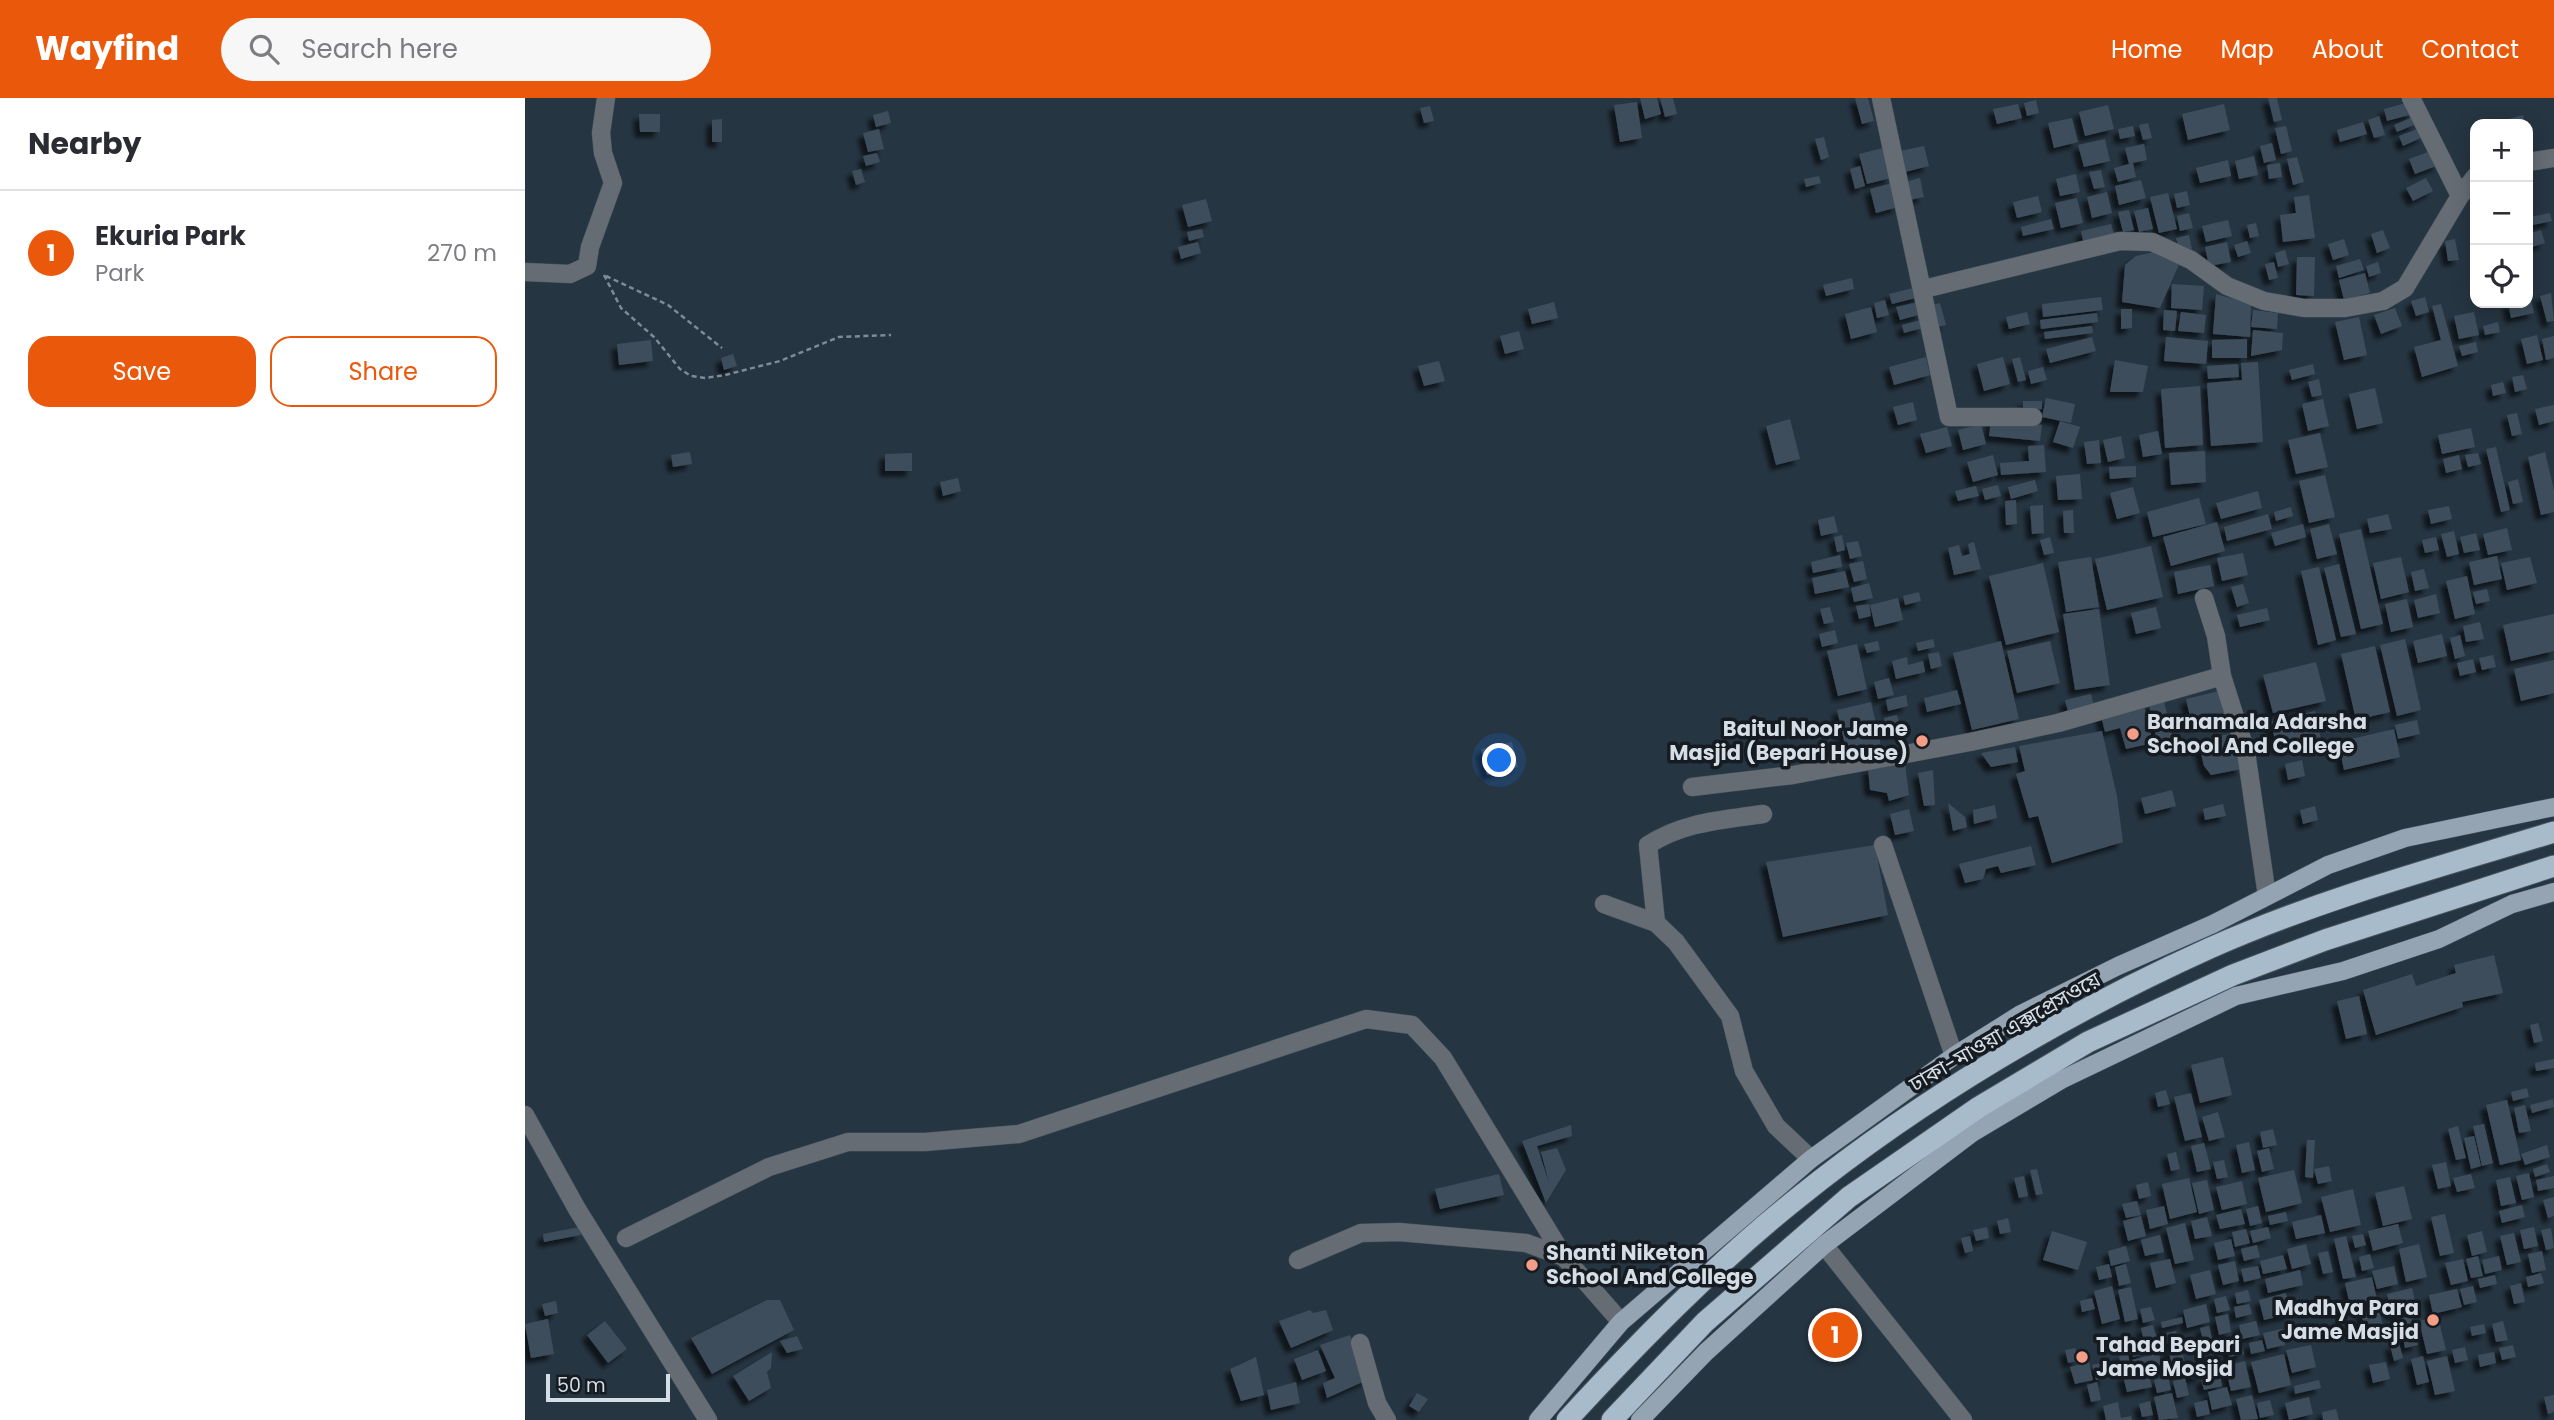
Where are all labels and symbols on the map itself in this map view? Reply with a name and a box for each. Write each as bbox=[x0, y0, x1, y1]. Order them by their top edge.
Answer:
place label: Barnamala Adarsha School And College bbox=[2147, 707, 2367, 760]
place label: Baitul Noor Jame Masjid (Bepari House) bbox=[1669, 714, 1908, 767]
marker: Barnamala Adarsha School And College bbox=[2125, 726, 2141, 742]
marker: Baitul Noor Jame Masjid (Bepari House) bbox=[1914, 733, 1930, 749]
your location bbox=[1482, 743, 1516, 777]
street label: ঢাকা-মাওয়া এক্সপ্রেসওয়ে bbox=[1903, 964, 2106, 1099]
place label: Shanti Niketon School And College bbox=[1546, 1238, 1753, 1291]
marker: Shanti Niketon School And College bbox=[1524, 1257, 1540, 1273]
place label: Madhya Para Jame Masjid bbox=[2274, 1293, 2419, 1346]
pin: 1 bbox=[1812, 1309, 1858, 1361]
marker: Madhya Para Jame Masjid bbox=[2425, 1312, 2441, 1328]
place label: Tahad Bepari Jame Mosjid bbox=[2096, 1330, 2240, 1383]
marker: Tahad Bepari Jame Mosjid bbox=[2074, 1349, 2090, 1365]
scale bar bbox=[546, 1371, 670, 1403]

